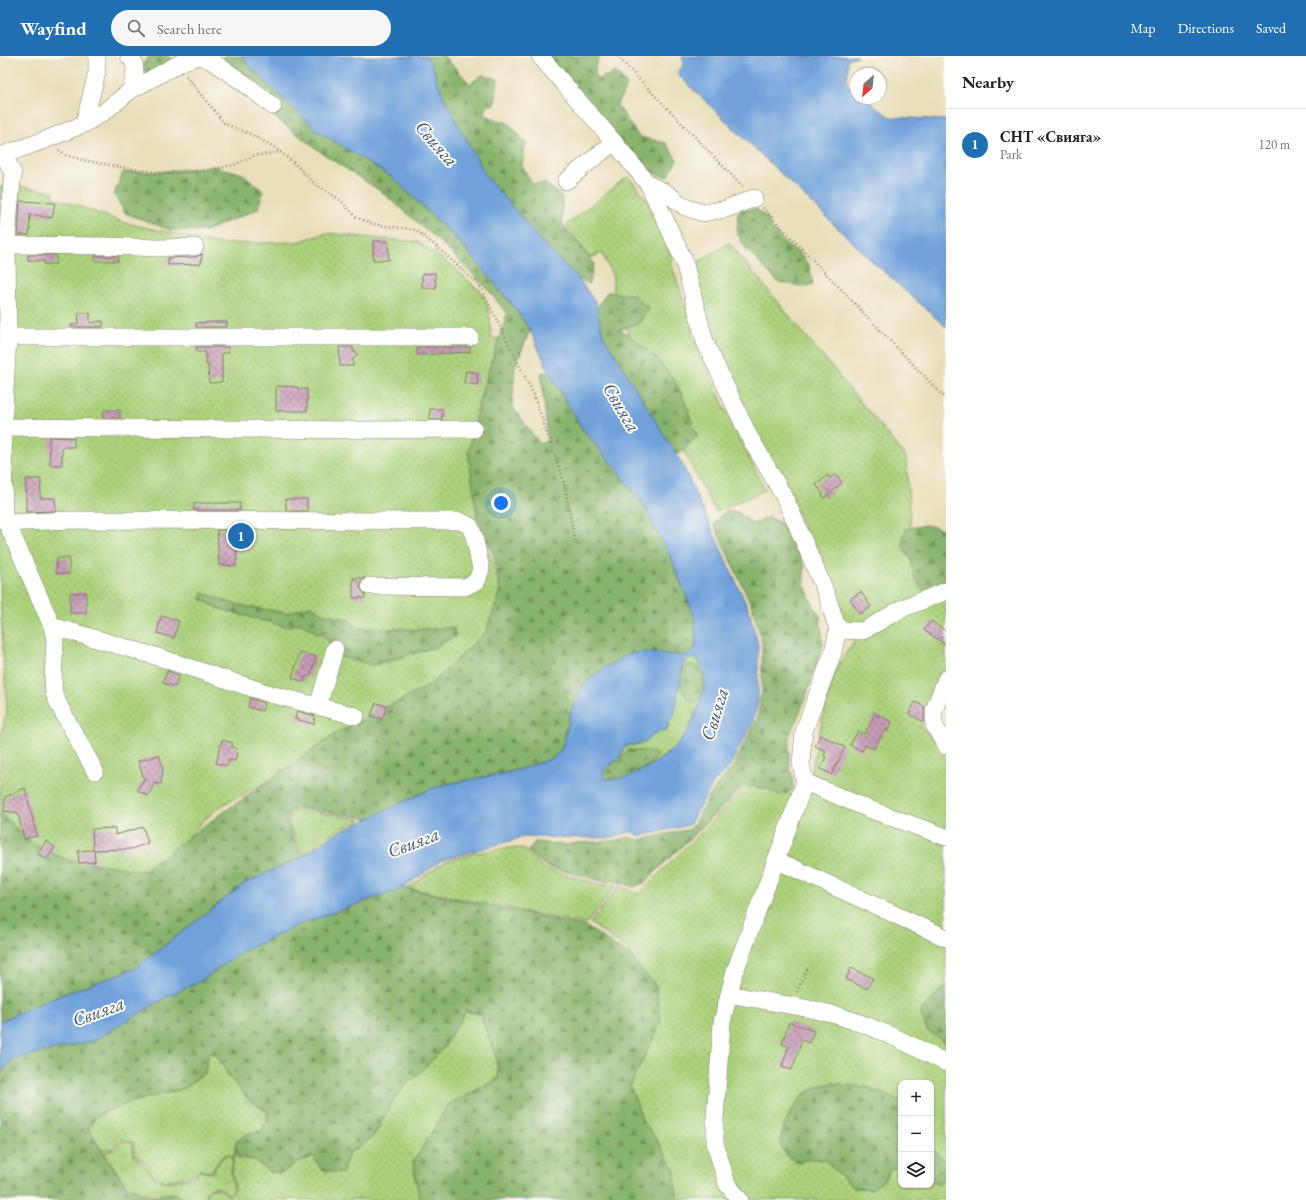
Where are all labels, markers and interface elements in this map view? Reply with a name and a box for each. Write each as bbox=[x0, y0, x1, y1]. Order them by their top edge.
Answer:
search box bbox=[111, 10, 391, 46]
text: Wayfind bbox=[20, 16, 87, 41]
icon: search bbox=[125, 17, 147, 39]
text: Search here bbox=[157, 19, 222, 38]
text: Map bbox=[1130, 19, 1156, 37]
text: Directions bbox=[1178, 19, 1234, 37]
text: Saved bbox=[1256, 19, 1286, 37]
north arrow bbox=[850, 68, 886, 104]
text: Nearby bbox=[962, 71, 1014, 93]
water label: Свияга bbox=[410, 115, 464, 172]
text: СНТ «Свияга» bbox=[1000, 127, 1101, 146]
text: 1 bbox=[972, 136, 978, 153]
text: 120 m bbox=[1259, 136, 1290, 153]
text: Park bbox=[1000, 146, 1022, 163]
water label: Свияга bbox=[597, 378, 646, 437]
your location bbox=[491, 493, 511, 513]
pin: 1 bbox=[228, 521, 254, 551]
water label: Свияга bbox=[695, 685, 734, 743]
water label: Свияга bbox=[384, 821, 443, 864]
water label: Свияга bbox=[69, 991, 128, 1032]
map controls bbox=[898, 1080, 934, 1188]
button: + bbox=[898, 1080, 934, 1116]
button: − bbox=[898, 1116, 934, 1152]
button: layers bbox=[898, 1152, 934, 1188]

